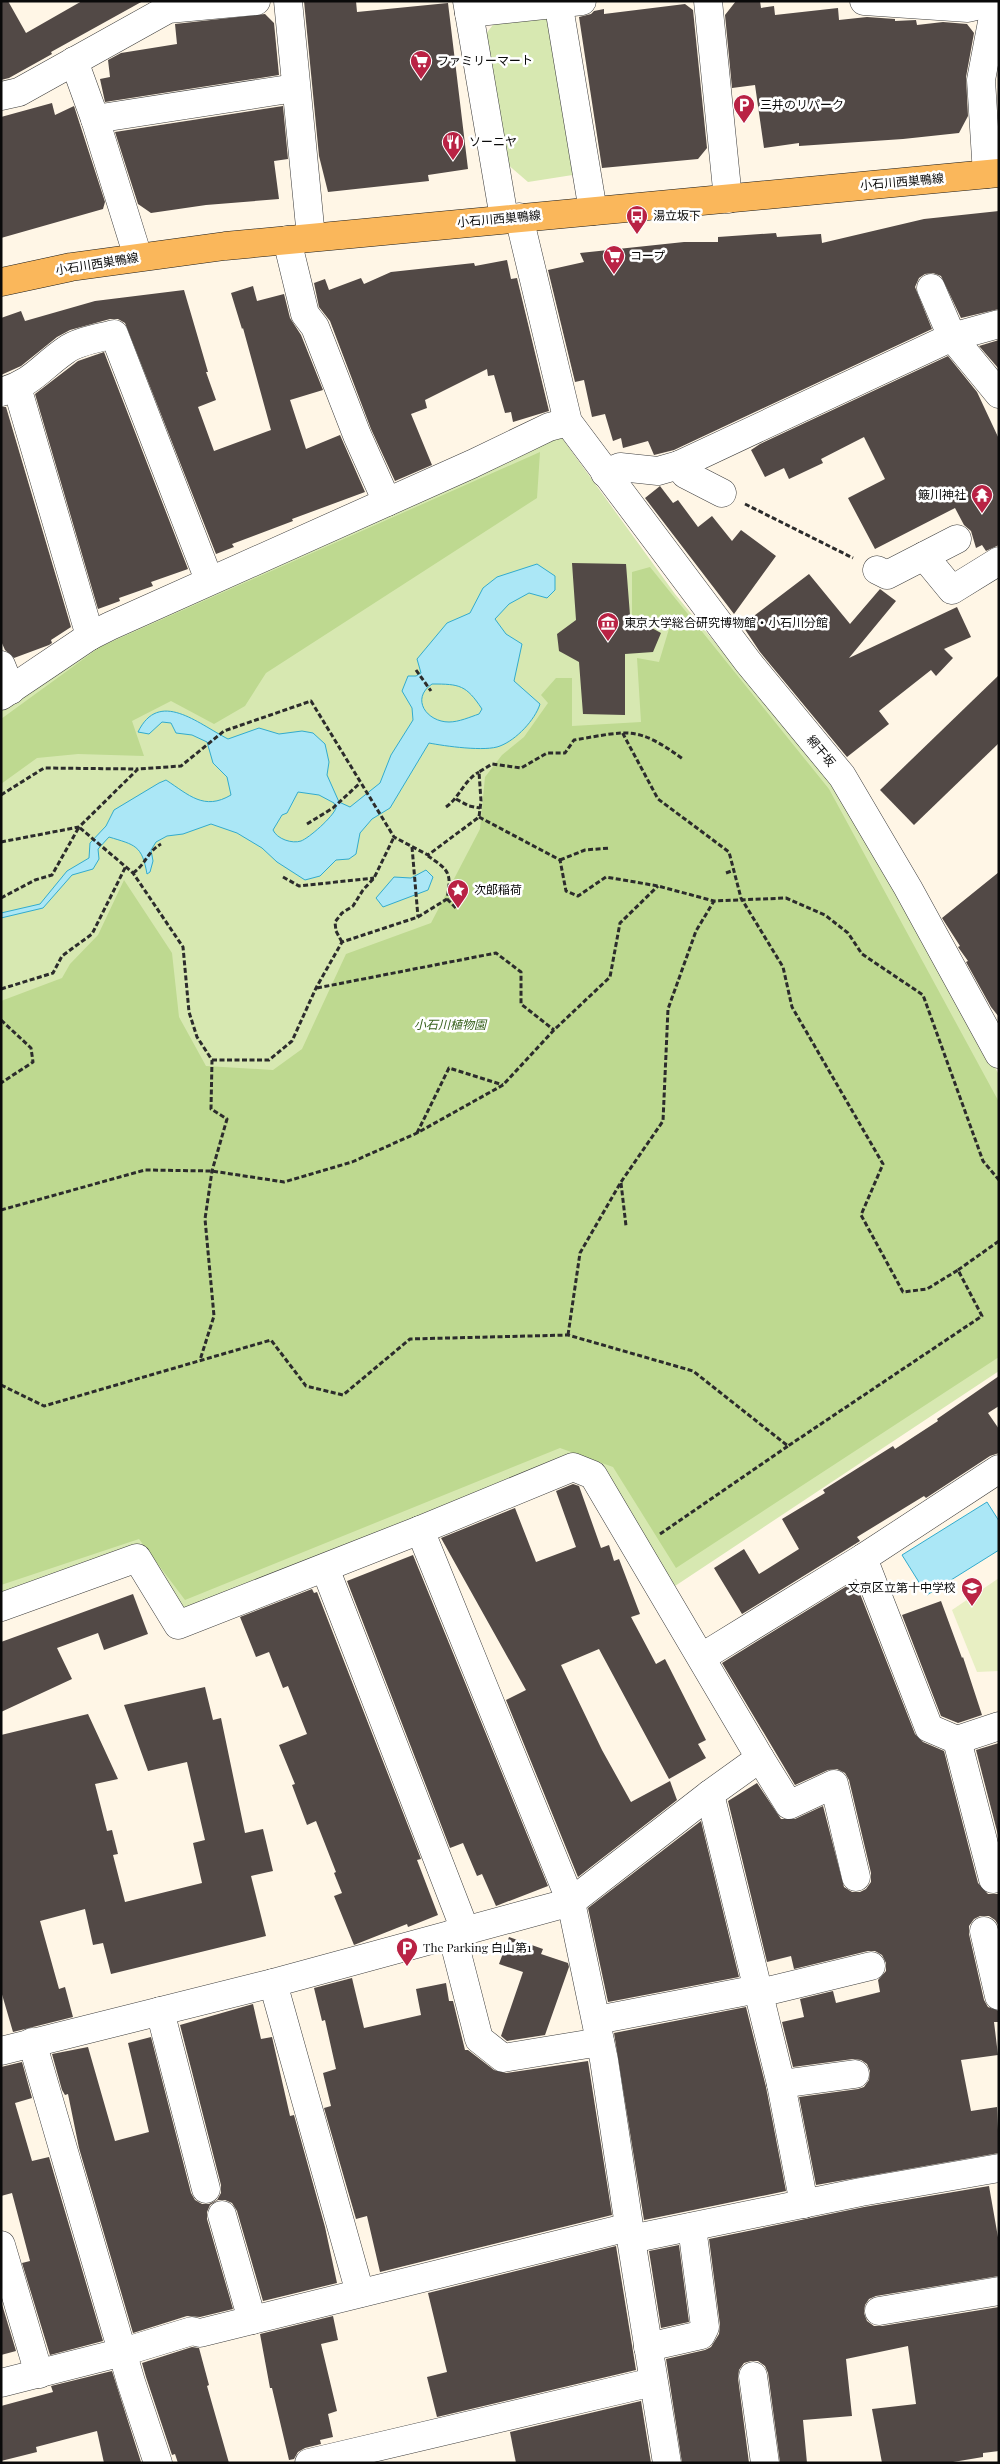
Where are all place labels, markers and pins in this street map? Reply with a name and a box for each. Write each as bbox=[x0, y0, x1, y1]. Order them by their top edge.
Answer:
supermarket icon: ファミリーマート bbox=[409, 49, 433, 80]
place label: ファミリーマート bbox=[437, 52, 533, 68]
parking icon: 三井のリパーク bbox=[732, 93, 756, 124]
place label: 三井のリパーク bbox=[760, 96, 844, 112]
restaurant icon: ソーニヤ bbox=[441, 130, 465, 161]
place label: ソーニヤ bbox=[469, 133, 517, 149]
bus stop icon: 湯立坂下 bbox=[625, 204, 649, 235]
place label: 湯立坂下 bbox=[653, 207, 701, 223]
supermarket icon: コープ bbox=[602, 244, 626, 275]
place label: コープ bbox=[630, 247, 665, 263]
temple icon: 簸川神社 bbox=[970, 483, 994, 514]
place label: 簸川神社 bbox=[918, 486, 966, 502]
museum icon: 東京大学総合研究博物館・小石川分館 bbox=[596, 611, 620, 642]
place label: 東京大学総合研究博物館・小石川分館 bbox=[624, 614, 828, 630]
place icon: 次郎稲荷 bbox=[446, 878, 470, 909]
place label: 次郎稲荷 bbox=[474, 881, 522, 897]
school or university icon: 文京区立第十中学校 bbox=[960, 1576, 984, 1607]
place label: 文京区立第十中学校 bbox=[848, 1579, 956, 1595]
parking icon: The Parking 白山第1 bbox=[395, 1936, 419, 1967]
place label: The Parking 白山第1 bbox=[423, 1939, 532, 1955]

